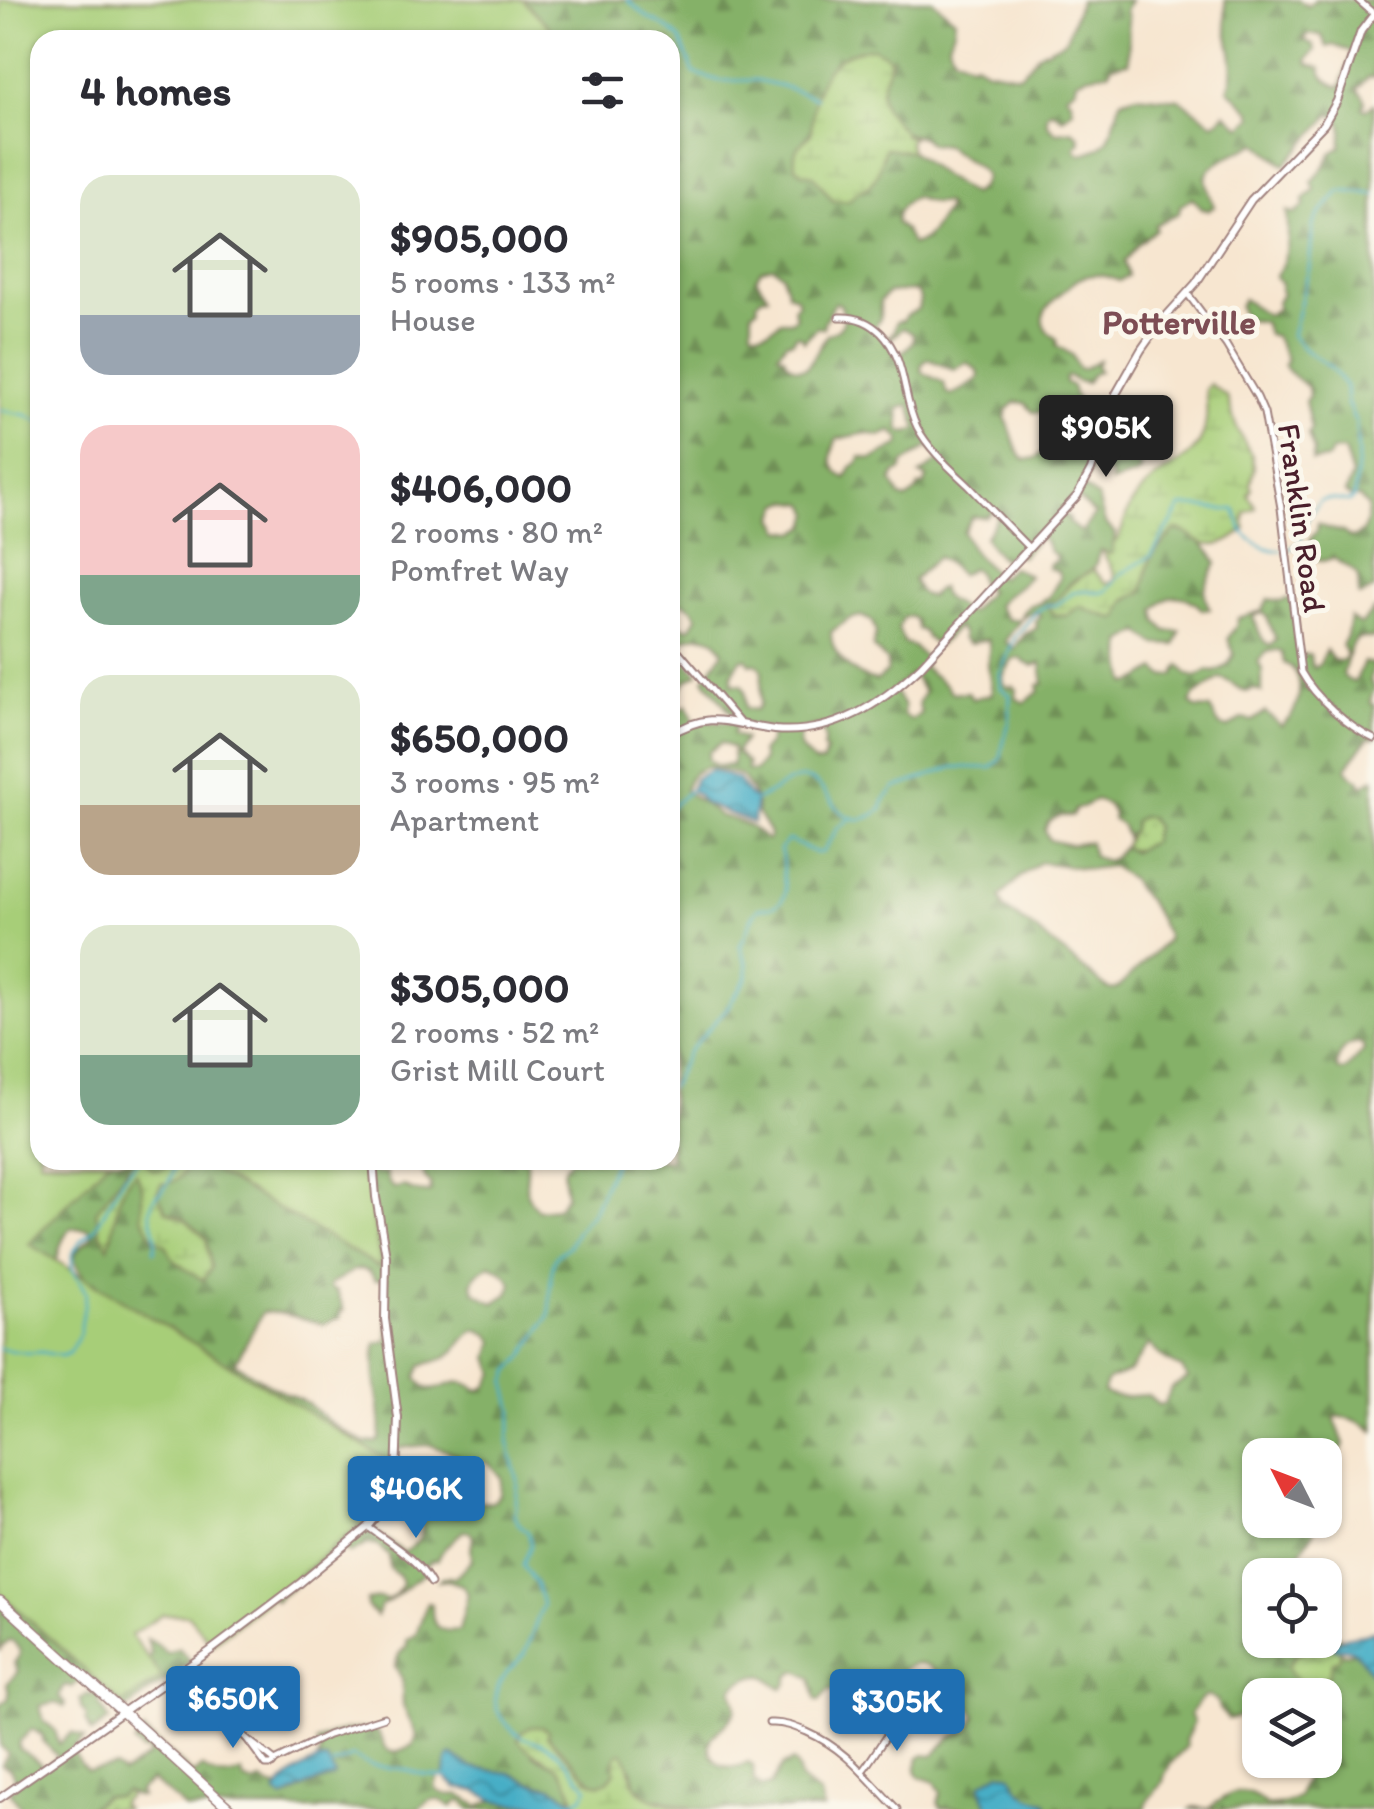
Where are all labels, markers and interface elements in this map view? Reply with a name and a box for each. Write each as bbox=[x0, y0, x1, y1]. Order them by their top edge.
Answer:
icon: filters bbox=[575, 63, 630, 118]
text: 4 homes bbox=[80, 65, 231, 116]
text: $905,000 bbox=[390, 212, 569, 263]
icon: home bbox=[160, 215, 280, 335]
text: 5 rooms · 133 m² bbox=[390, 263, 615, 301]
text: House bbox=[390, 301, 476, 339]
district label: Potterville bbox=[1102, 301, 1256, 343]
pin: $905K bbox=[1036, 395, 1176, 480]
text: $905K bbox=[1061, 408, 1151, 446]
street label: Franklin Road bbox=[1270, 421, 1334, 615]
text: $406,000 bbox=[390, 462, 572, 513]
icon: home bbox=[160, 465, 280, 585]
text: 2 rooms · 80 m² bbox=[390, 513, 603, 551]
text: Pomfret Way bbox=[390, 551, 569, 589]
text: $650,000 bbox=[390, 712, 569, 763]
icon: home bbox=[160, 715, 280, 835]
text: 3 rooms · 95 m² bbox=[390, 763, 600, 801]
text: Apartment bbox=[390, 801, 539, 839]
text: $305,000 bbox=[390, 962, 570, 1013]
icon: home bbox=[160, 965, 280, 1085]
text: 2 rooms · 52 m² bbox=[390, 1013, 599, 1051]
text: Grist Mill Court bbox=[390, 1051, 605, 1089]
north arrow bbox=[1242, 1438, 1342, 1538]
map controls bbox=[1242, 1438, 1342, 1778]
pin: $406K bbox=[346, 1456, 486, 1541]
text: $406K bbox=[370, 1469, 462, 1507]
button: locate bbox=[1242, 1558, 1342, 1658]
pin: $650K bbox=[163, 1666, 303, 1751]
pin: $305K bbox=[827, 1669, 967, 1754]
button: layers bbox=[1242, 1678, 1342, 1778]
text: $650K bbox=[188, 1679, 278, 1717]
text: $305K bbox=[852, 1682, 942, 1720]

